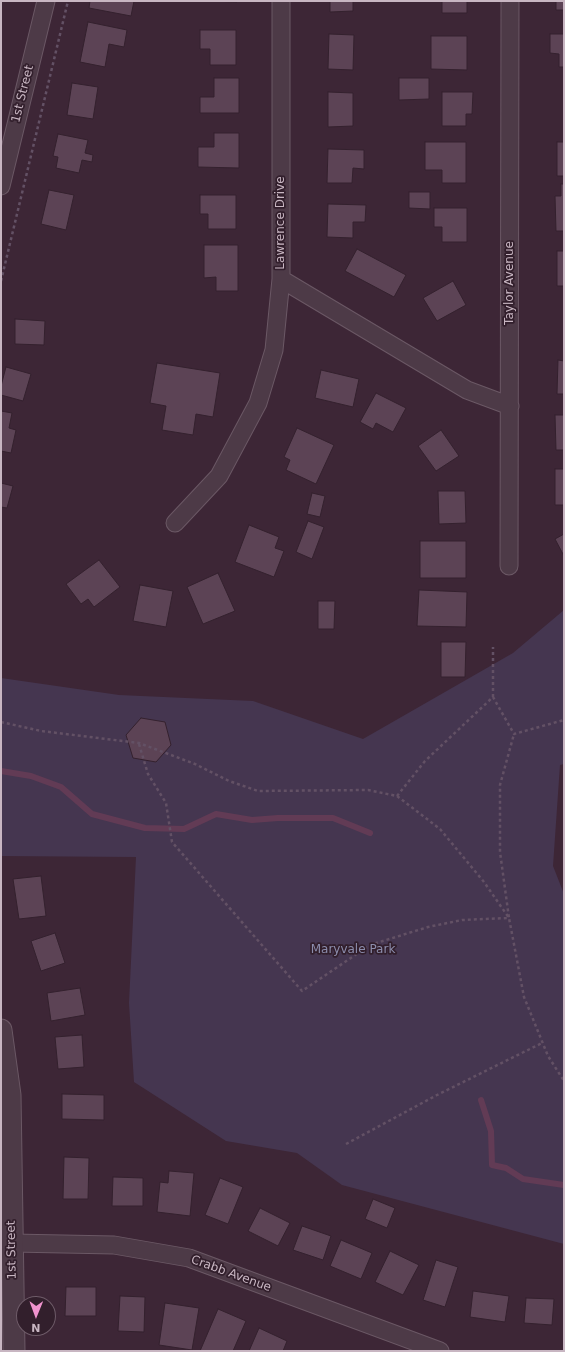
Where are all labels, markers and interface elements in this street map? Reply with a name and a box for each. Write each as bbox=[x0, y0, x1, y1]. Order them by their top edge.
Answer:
street label: 1st Street bbox=[9, 64, 37, 124]
street label: Lawrence Drive bbox=[274, 176, 288, 270]
street label: Taylor Avenue bbox=[503, 241, 517, 325]
park label: Maryvale Park bbox=[311, 943, 395, 957]
street label: 1st Street bbox=[4, 1220, 20, 1280]
street label: Crabb Avenue bbox=[189, 1253, 273, 1295]
north arrow bbox=[16, 1296, 56, 1336]
text: N bbox=[31, 1321, 41, 1334]

